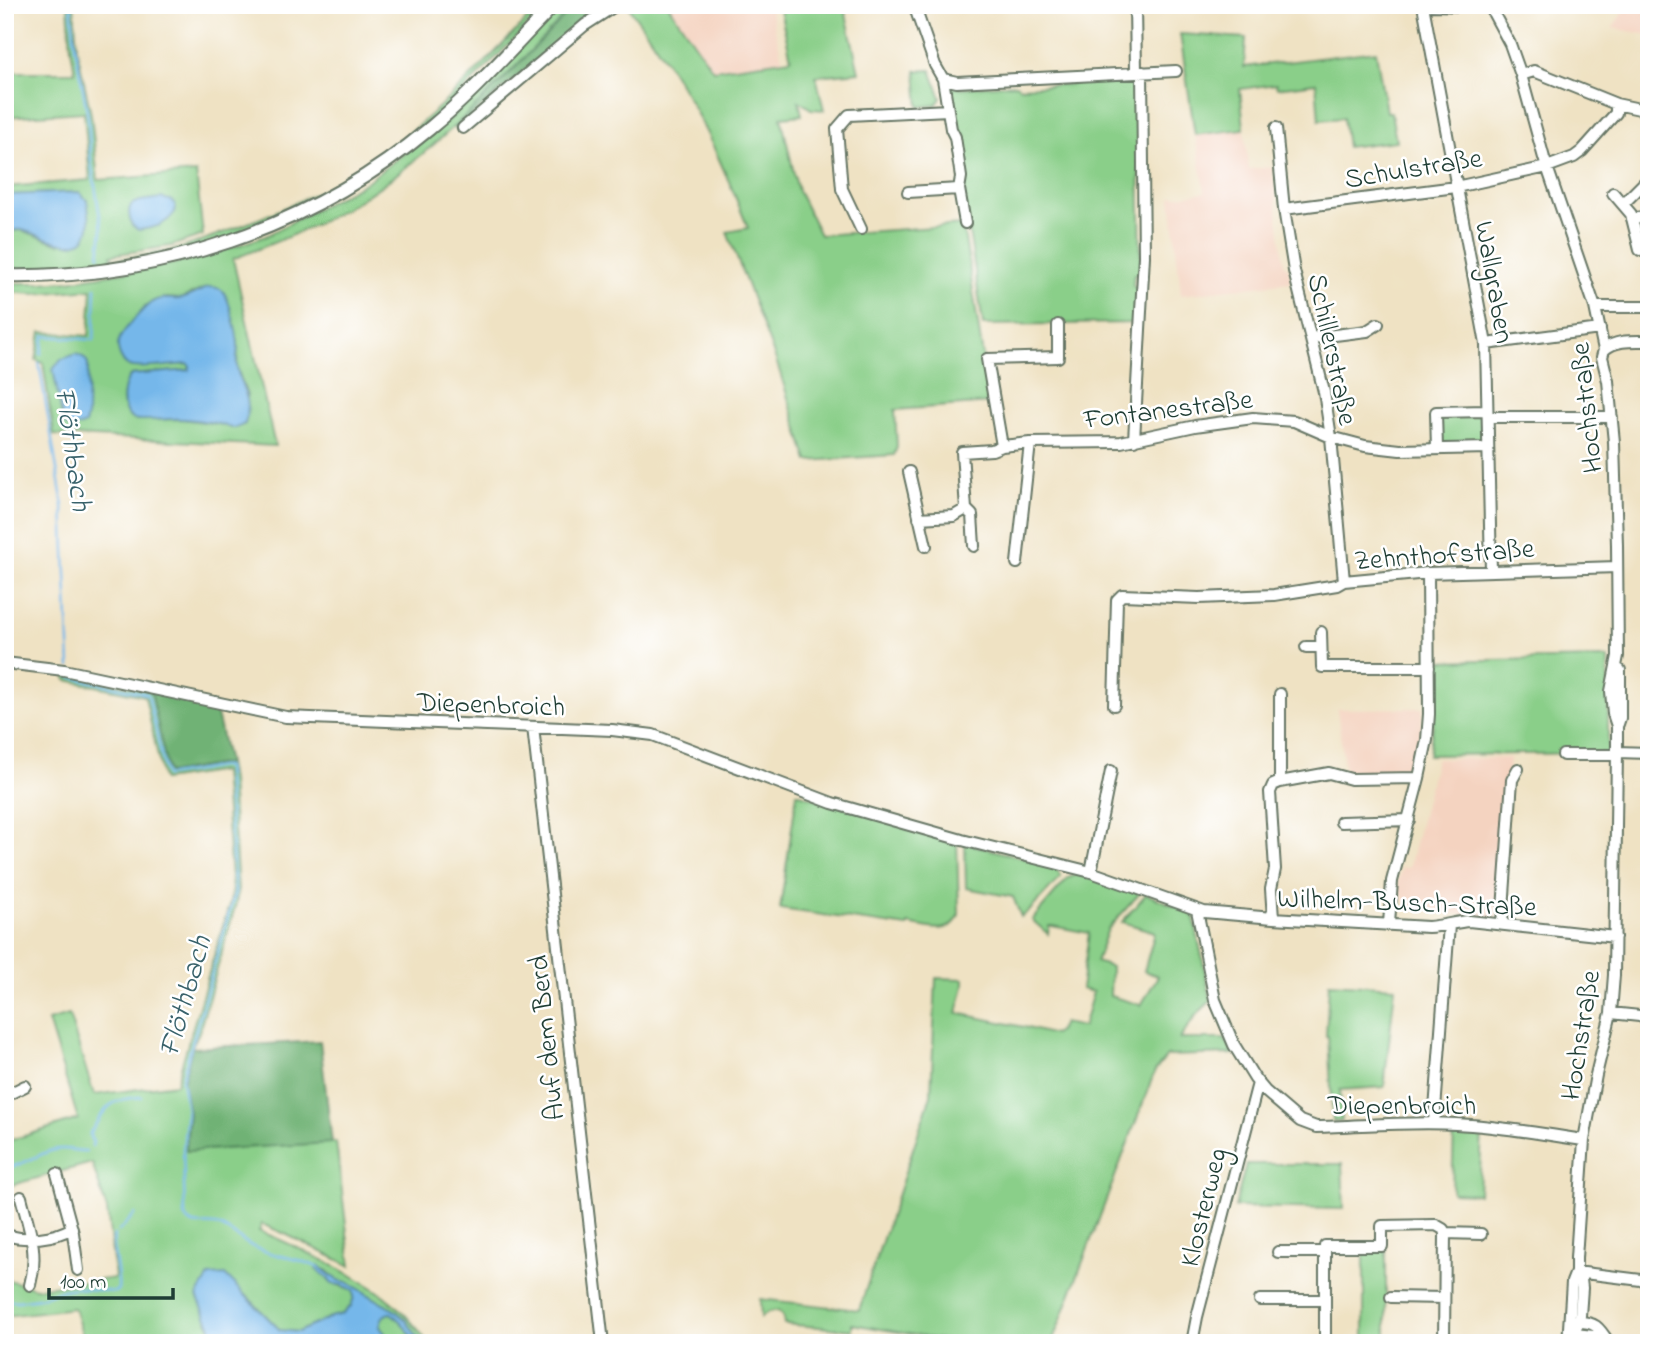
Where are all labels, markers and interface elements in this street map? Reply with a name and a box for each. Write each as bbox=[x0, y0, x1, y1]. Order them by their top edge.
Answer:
street label: Schulstraße bbox=[1342, 139, 1486, 202]
street label: Wallgraben bbox=[1462, 218, 1523, 347]
street label: Schillerstraße bbox=[1295, 270, 1367, 430]
street label: Hochstraße bbox=[1561, 340, 1616, 475]
street label: Fontanestraße bbox=[1081, 381, 1256, 442]
water label: Flöthbach bbox=[41, 385, 102, 515]
street label: Zehnthofstraße bbox=[1353, 530, 1536, 583]
street label: Diepenbroich bbox=[415, 683, 566, 730]
street label: Wilhelm-Busch-Straße bbox=[1277, 879, 1538, 930]
water label: Flöthbach bbox=[149, 930, 225, 1063]
street label: Auf dem Berd bbox=[519, 953, 578, 1122]
street label: Hochstraße bbox=[1552, 967, 1613, 1104]
street label: Diepenbroich bbox=[1327, 1087, 1476, 1128]
street label: Klosterweg bbox=[1171, 1144, 1240, 1272]
scale bar bbox=[49, 1257, 173, 1301]
text: 100 m bbox=[60, 1268, 106, 1298]

